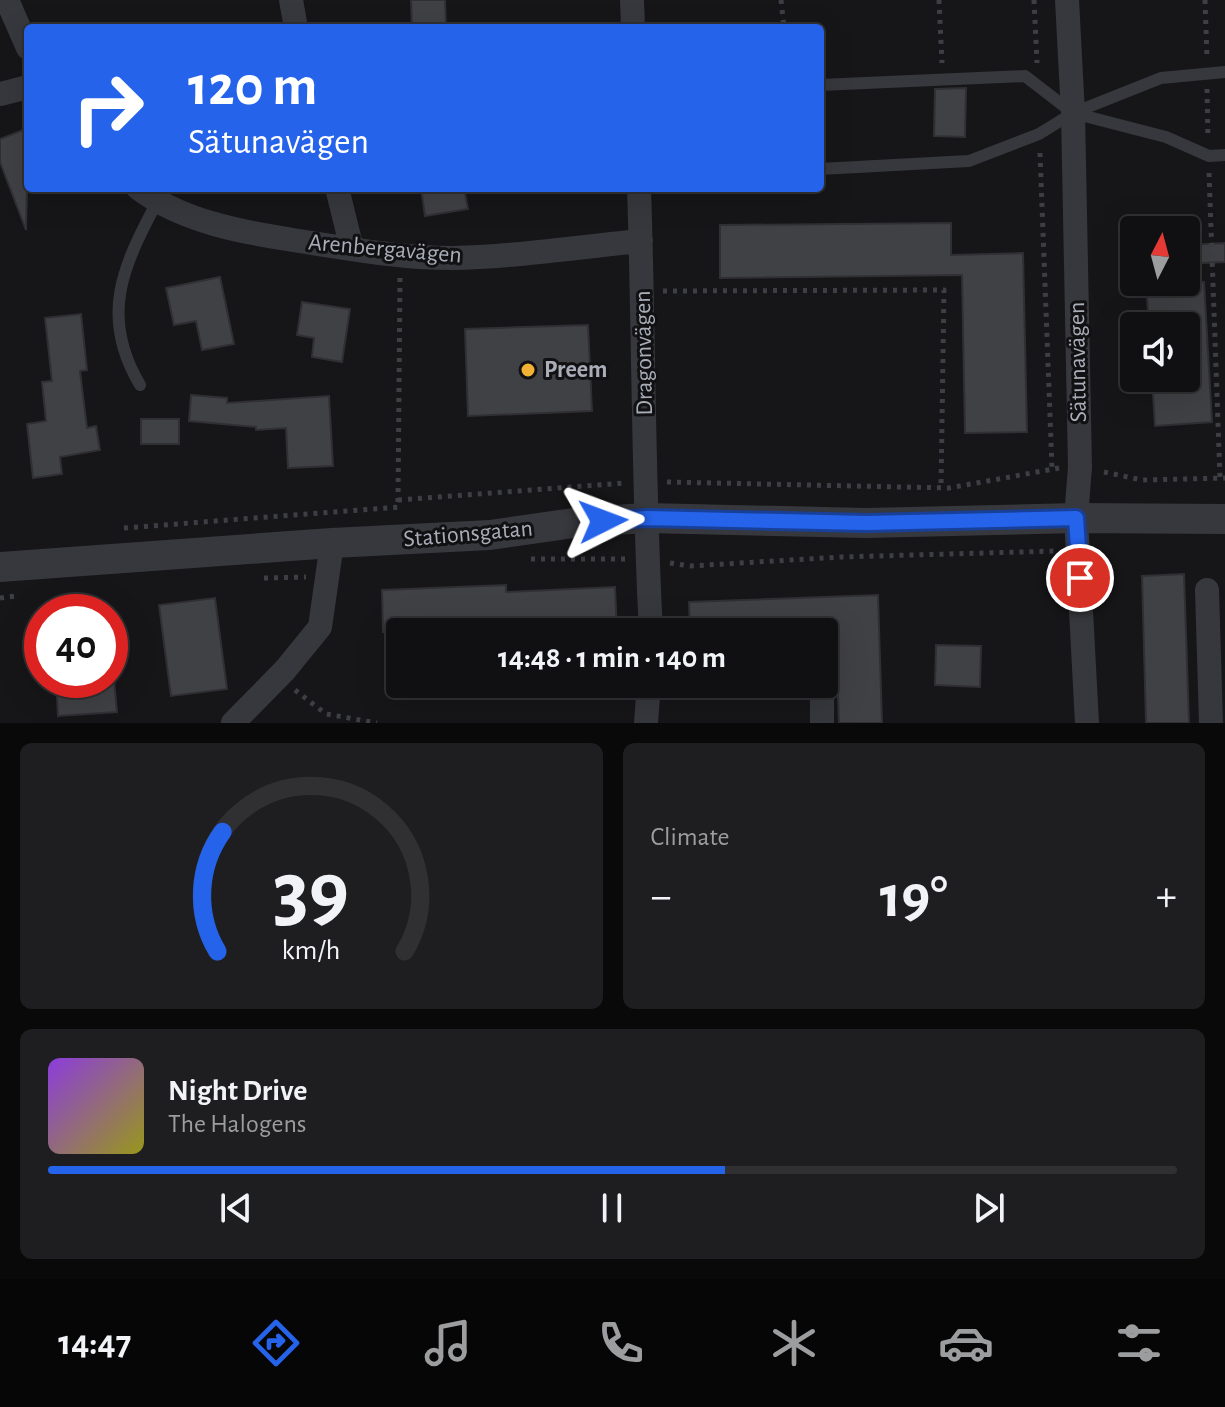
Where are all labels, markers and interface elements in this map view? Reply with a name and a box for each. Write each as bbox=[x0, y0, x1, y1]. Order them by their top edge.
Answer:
icon: right bbox=[56, 56, 160, 160]
text: 120 m bbox=[188, 59, 317, 115]
text: Sätunavägen bbox=[188, 124, 369, 160]
north arrow bbox=[1120, 216, 1200, 296]
map controls bbox=[1120, 216, 1200, 392]
street label: Arenbergavägen bbox=[307, 230, 463, 268]
street label: Dragonvägen bbox=[631, 290, 657, 416]
street label: Sätunavägen bbox=[1065, 301, 1091, 423]
button: sound bbox=[1120, 312, 1200, 392]
place label: Preem bbox=[544, 358, 607, 382]
marker: Preem bbox=[519, 361, 537, 379]
position arrow bbox=[561, 479, 645, 563]
street label: Stationsgatan bbox=[402, 516, 534, 552]
pin bbox=[1046, 544, 1114, 612]
icon: arrive bbox=[1058, 556, 1102, 600]
speed limit sign: 40 bbox=[24, 594, 128, 698]
text: 14:48 · 1 min · 140 m bbox=[498, 643, 726, 673]
text: Climate bbox=[651, 824, 729, 850]
text: 39 bbox=[273, 851, 349, 935]
text: 19° bbox=[880, 868, 948, 928]
text: − bbox=[651, 875, 672, 919]
text: + bbox=[1156, 875, 1177, 919]
text: km/h bbox=[282, 936, 341, 965]
text: Night Drive bbox=[168, 1076, 307, 1106]
text: The Halogens bbox=[168, 1111, 306, 1137]
icon: previous bbox=[214, 1186, 258, 1230]
icon: pause bbox=[590, 1186, 634, 1230]
icon: next bbox=[967, 1186, 1011, 1230]
icon: directions bbox=[248, 1315, 304, 1371]
icon: music bbox=[420, 1315, 476, 1371]
icon: phone bbox=[593, 1315, 649, 1371]
icon: climate bbox=[766, 1315, 822, 1371]
icon: car bbox=[938, 1315, 994, 1371]
icon: filters bbox=[1111, 1315, 1167, 1371]
text: 14:47 bbox=[58, 1325, 131, 1361]

